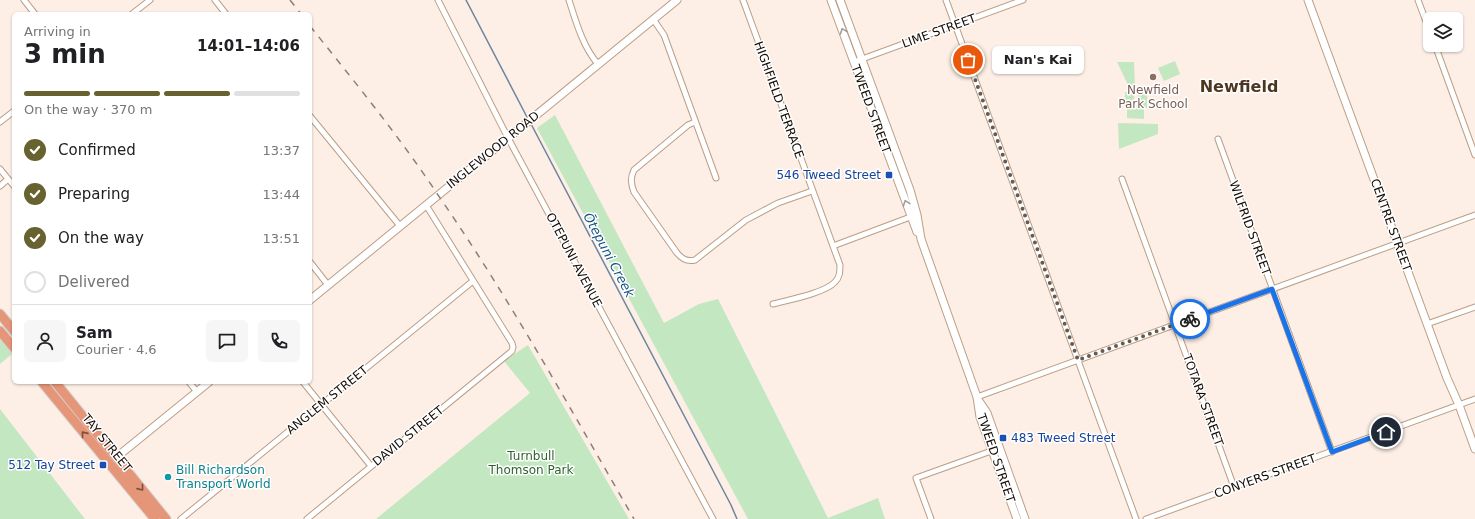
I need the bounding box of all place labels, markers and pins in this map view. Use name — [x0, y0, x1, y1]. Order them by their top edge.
pin — [951, 43, 985, 77]
callout: Nan's Kai — [992, 46, 1084, 74]
marker: Newfield Park School — [1148, 72, 1158, 82]
place label: Newfield Park School — [1118, 83, 1188, 111]
place label: 546 Tweed Street — [776, 168, 881, 182]
marker: 546 Tweed Street — [884, 170, 894, 180]
pin — [1369, 415, 1403, 449]
place label: 483 Tweed Street — [1011, 431, 1116, 445]
marker: 483 Tweed Street — [998, 433, 1008, 443]
place label: 512 Tay Street — [8, 458, 95, 472]
marker: 512 Tay Street — [98, 460, 108, 470]
place label: Bill Richardson Transport World — [175, 463, 271, 491]
marker: Bill Richardson Transport World — [163, 472, 173, 482]

